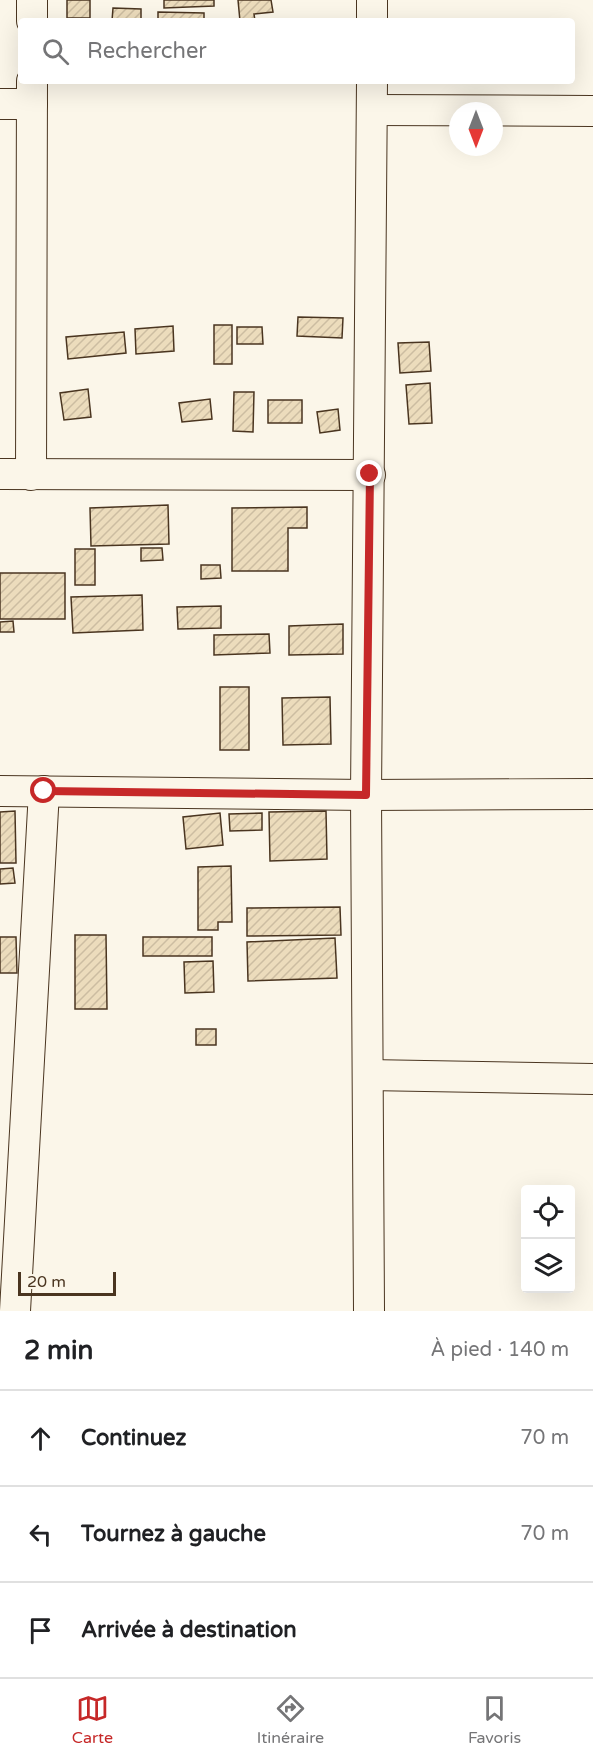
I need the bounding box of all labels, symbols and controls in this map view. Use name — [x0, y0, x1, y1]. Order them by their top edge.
search box — [18, 18, 575, 84]
icon: search — [39, 35, 72, 68]
text: Rechercher — [87, 38, 207, 64]
north arrow — [449, 102, 503, 156]
route end — [356, 460, 382, 486]
route start — [30, 777, 56, 803]
map controls — [521, 1185, 575, 1293]
button: locate — [521, 1185, 575, 1239]
button: layers — [521, 1239, 575, 1293]
scale bar — [18, 1269, 116, 1296]
text: 20 m — [27, 1272, 66, 1292]
text: 2 min — [24, 1335, 93, 1366]
text: À pied · 140 m — [431, 1338, 569, 1362]
icon: ahead — [24, 1422, 57, 1455]
text: Continuez — [81, 1425, 186, 1451]
text: 70 m — [520, 1426, 569, 1450]
icon: left — [24, 1518, 57, 1551]
text: Tournez à gauche — [81, 1521, 266, 1547]
text: 70 m — [520, 1522, 569, 1546]
icon: arrive — [24, 1614, 57, 1647]
text: Arrivée à destination — [81, 1617, 297, 1643]
tab: Carte — [72, 1692, 113, 1748]
tab: Itinéraire — [257, 1692, 324, 1748]
tab: Favoris — [468, 1692, 521, 1748]

